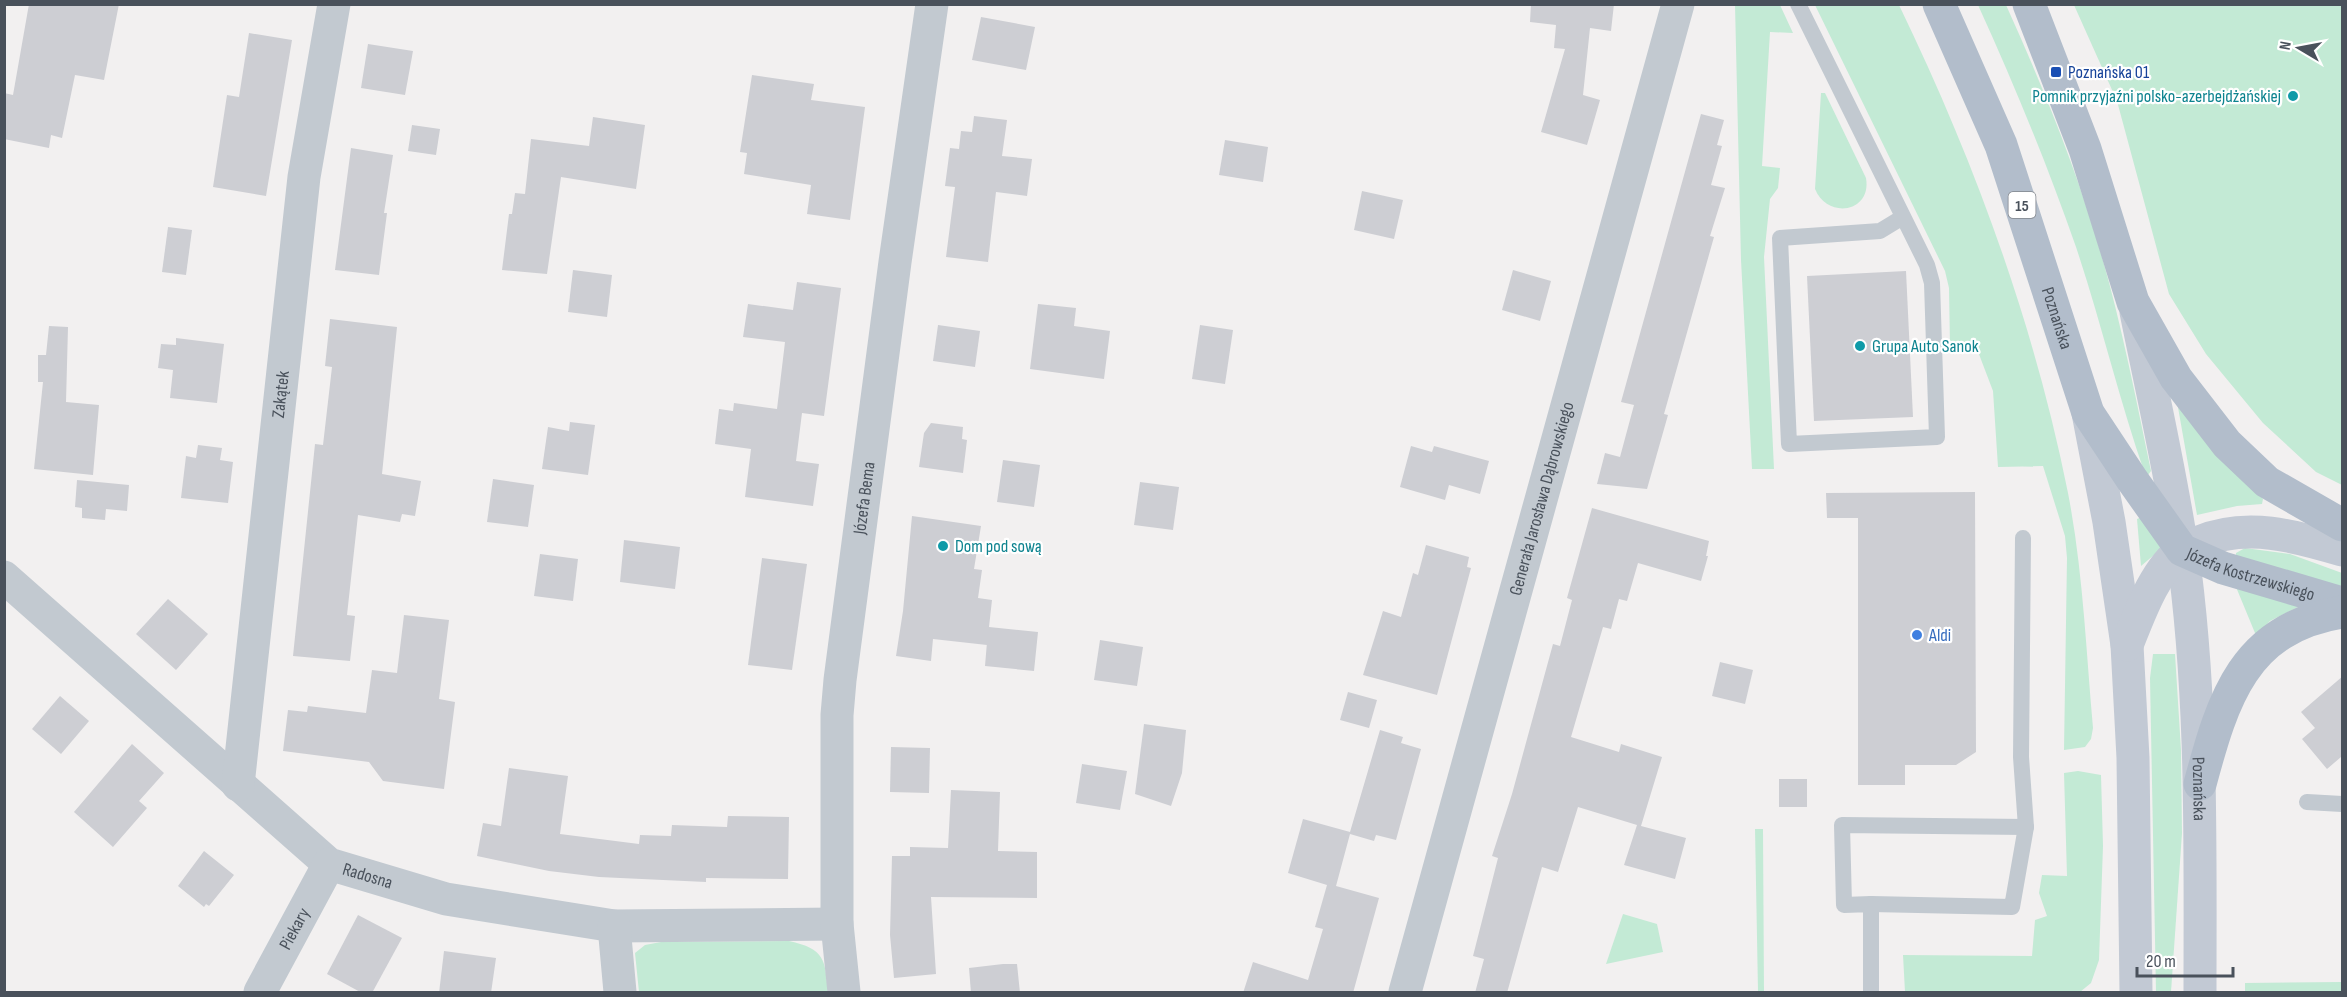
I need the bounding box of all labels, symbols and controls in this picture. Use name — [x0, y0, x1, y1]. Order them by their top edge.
north arrow — [2269, 18, 2329, 78]
text: N — [2276, 40, 2296, 52]
place label: Poznańska 01 — [2068, 62, 2150, 83]
marker: Poznańska 01 — [2049, 65, 2063, 79]
place label: Pomnik przyjaźni polsko-azerbejdżańskiej — [2032, 86, 2281, 107]
marker: Pomnik przyjaźni polsko-azerbejdżańskiej — [2286, 89, 2300, 103]
road number: 15 — [2008, 192, 2036, 218]
street label: Poznańska — [2037, 285, 2077, 352]
place label: Grupa Auto Sanok — [1872, 336, 1979, 357]
marker: Grupa Auto Sanok — [1853, 339, 1867, 353]
street label: Zakątek — [268, 369, 294, 419]
street label: Generała Jarosława Dąbrowskiego — [1505, 400, 1579, 598]
street label: Józefa Bema — [849, 460, 880, 537]
place label: Dom pod sową — [955, 536, 1042, 557]
marker: Dom pod sową — [936, 539, 950, 553]
street label: Józefa Kostrzewskiego — [2182, 543, 2317, 605]
place label: Aldi — [1928, 625, 1951, 646]
marker: Aldi — [1910, 628, 1924, 642]
street label: Poznańska — [2188, 756, 2210, 821]
street label: Radosna — [340, 859, 395, 893]
street label: Piekary — [275, 904, 314, 953]
scale bar — [2137, 940, 2233, 978]
text: 20 m — [2146, 951, 2176, 972]

